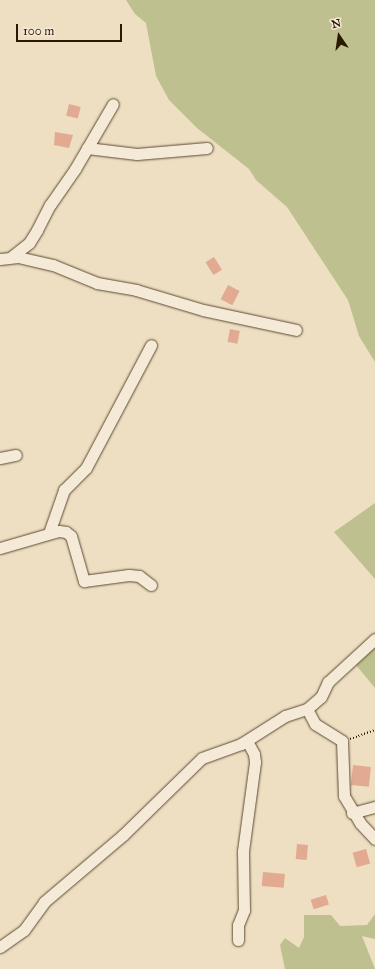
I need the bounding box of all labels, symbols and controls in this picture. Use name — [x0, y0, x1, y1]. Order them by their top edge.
scale bar — [18, 16, 124, 42]
north arrow — [319, 16, 359, 56]
text: N — [330, 16, 342, 31]
text: 100 m — [23, 24, 54, 38]

